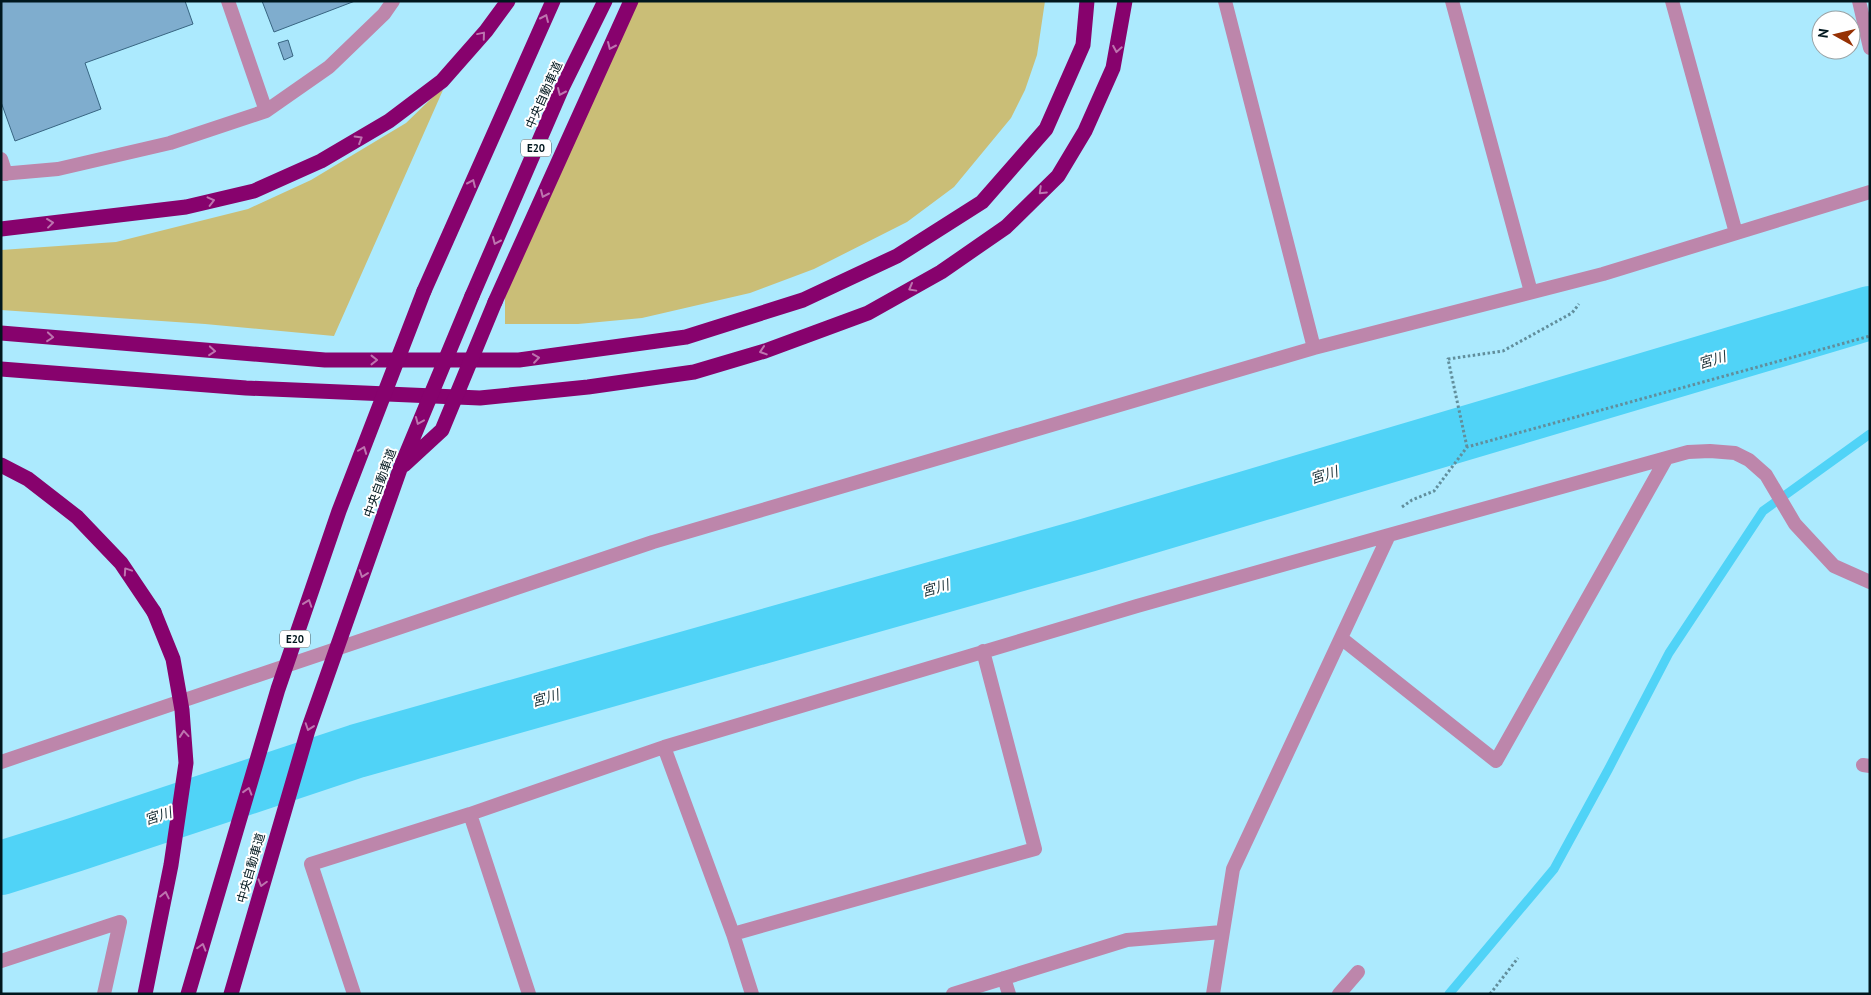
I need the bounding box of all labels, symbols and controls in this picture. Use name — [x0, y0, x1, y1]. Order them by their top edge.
north arrow — [1811, 10, 1861, 60]
one-way arrow — [539, 14, 550, 23]
text: N — [1814, 27, 1833, 39]
one-way arrow — [477, 31, 486, 40]
one-way arrow — [606, 41, 617, 50]
one-way arrow — [1112, 45, 1122, 54]
street label: 中央自動車道 — [522, 59, 565, 131]
one-way arrow — [556, 87, 567, 96]
one-way arrow — [354, 135, 363, 145]
road number: E20 — [521, 140, 551, 156]
one-way arrow — [466, 179, 477, 188]
one-way arrow — [1039, 185, 1048, 194]
one-way arrow — [540, 189, 550, 198]
one-way arrow — [206, 196, 215, 207]
one-way arrow — [46, 218, 54, 229]
one-way arrow — [491, 236, 502, 245]
one-way arrow — [909, 282, 918, 292]
one-way arrow — [46, 332, 54, 343]
one-way arrow — [208, 345, 216, 356]
one-way arrow — [760, 345, 768, 355]
water label: 宮川 — [1696, 347, 1730, 373]
one-way arrow — [532, 353, 541, 363]
one-way arrow — [370, 355, 378, 365]
one-way arrow — [415, 417, 425, 425]
one-way arrow — [357, 446, 367, 455]
street label: 中央自動車道 — [360, 446, 399, 519]
water label: 宮川 — [1308, 462, 1342, 488]
one-way arrow — [124, 568, 133, 577]
one-way arrow — [359, 569, 369, 578]
water label: 宮川 — [919, 575, 953, 601]
one-way arrow — [302, 599, 312, 608]
road number: E20 — [280, 630, 310, 648]
water label: 宮川 — [529, 685, 563, 711]
one-way arrow — [305, 722, 315, 731]
one-way arrow — [178, 730, 189, 738]
one-way arrow — [242, 788, 252, 796]
water label: 宮川 — [142, 802, 176, 829]
street label: 中央自動車道 — [233, 831, 268, 905]
one-way arrow — [258, 878, 268, 886]
one-way arrow — [159, 890, 170, 899]
one-way arrow — [196, 943, 206, 952]

